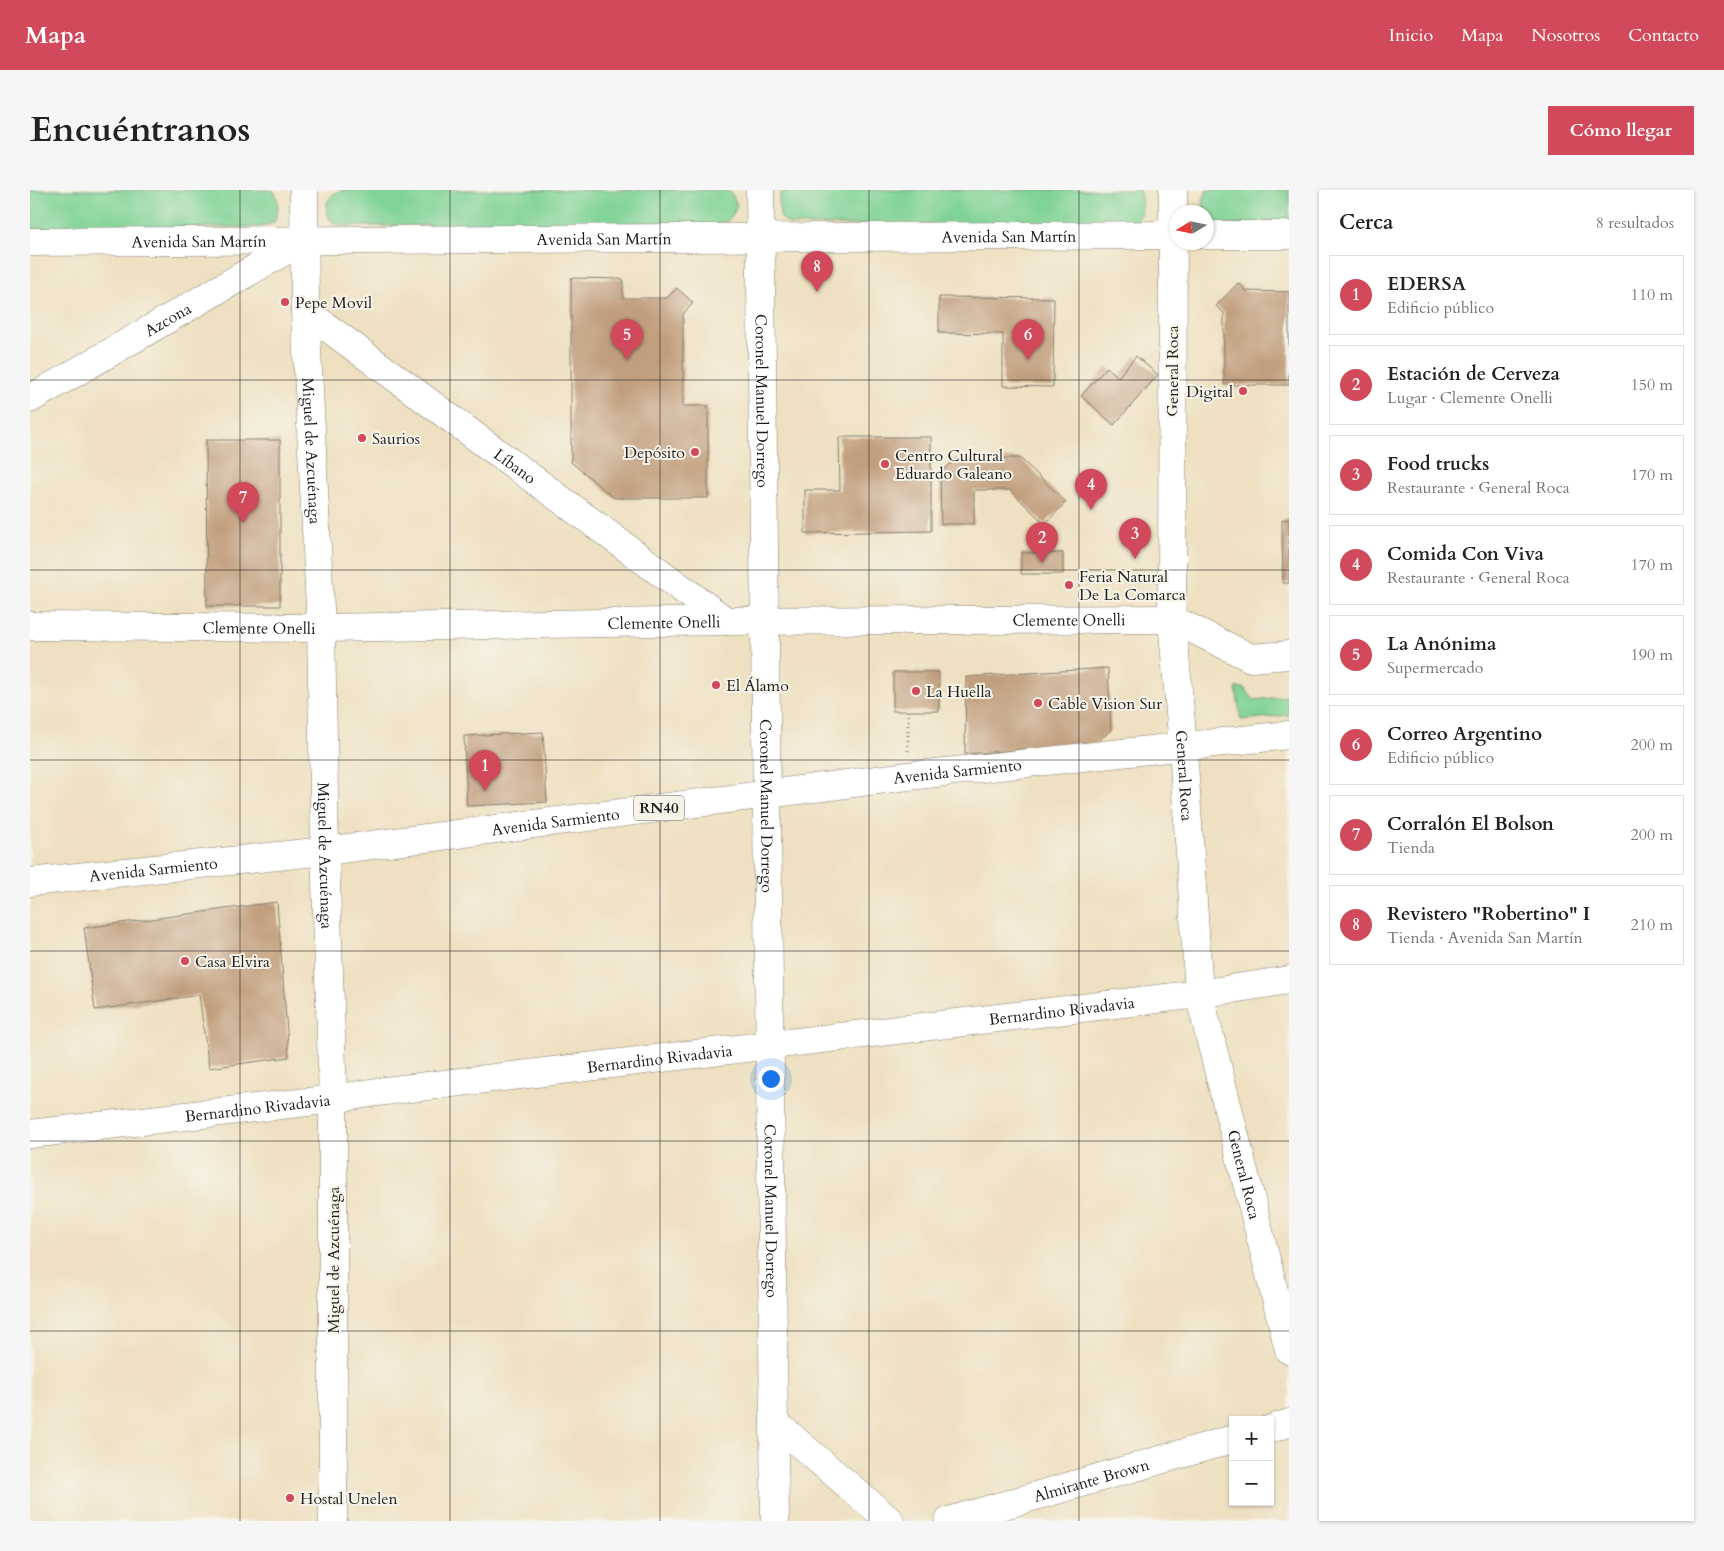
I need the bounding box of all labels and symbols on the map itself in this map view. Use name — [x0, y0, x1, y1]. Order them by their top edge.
north arrow — [1169, 205, 1214, 250]
street label: Avenida San Martín — [941, 226, 1077, 248]
street label: Avenida San Martín — [536, 228, 672, 251]
street label: Avenida San Martín — [131, 231, 267, 253]
pin: 8 — [801, 251, 833, 292]
place label: Pepe Movil — [295, 292, 372, 314]
marker: Pepe Movil — [279, 296, 291, 308]
street label: Azcona — [141, 298, 195, 342]
street label: Coronel Manuel Dorrego — [749, 314, 773, 488]
pin: 5 — [611, 319, 643, 360]
pin: 6 — [1012, 319, 1044, 360]
street label: General Roca — [1162, 325, 1184, 417]
street label: Miguel de Azcuénaga — [296, 377, 326, 525]
place label: Digital — [1186, 381, 1233, 403]
marker: Digital — [1237, 385, 1249, 397]
place label: Saurios — [372, 428, 420, 450]
marker: Saurios — [356, 432, 368, 444]
place label: Depósito — [624, 442, 685, 464]
street label: Líbano — [489, 444, 540, 490]
place label: Centro Cultural Eduardo Galeano — [895, 445, 1012, 485]
marker: Depósito — [689, 446, 701, 458]
marker: Centro Cultural Eduardo Galeano — [879, 458, 891, 470]
pin: 4 — [1075, 469, 1107, 510]
pin: 7 — [227, 482, 259, 523]
pin: 3 — [1119, 518, 1151, 559]
pin: 2 — [1026, 522, 1058, 563]
place label: Feria Natural De La Comarca — [1079, 566, 1186, 606]
marker: Feria Natural De La Comarca — [1063, 579, 1075, 591]
street label: Clemente Onelli — [1012, 609, 1126, 632]
street label: Clemente Onelli — [607, 611, 721, 635]
street label: Clemente Onelli — [202, 617, 316, 640]
place label: El Álamo — [726, 675, 789, 697]
marker: El Álamo — [710, 679, 722, 691]
place label: La Huella — [926, 681, 991, 703]
marker: La Huella — [910, 685, 922, 697]
place label: Cable Vision Sur — [1048, 693, 1162, 715]
marker: Cable Vision Sur — [1032, 697, 1044, 709]
street label: Coronel Manuel Dorrego — [754, 719, 778, 893]
street label: General Roca — [1170, 729, 1198, 822]
pin: 1 — [469, 750, 501, 791]
street label: Avenida Sarmiento — [892, 754, 1023, 790]
street label: Miguel de Azcuénaga — [312, 782, 338, 929]
road number: RN40 — [634, 796, 684, 820]
street label: Avenida Sarmiento — [490, 803, 621, 841]
street label: Avenida Sarmiento — [88, 852, 219, 888]
place label: Casa Elvira — [195, 951, 270, 973]
marker: Casa Elvira — [179, 955, 191, 967]
street label: Bernardino Rivadavia — [988, 992, 1136, 1031]
street label: Bernardino Rivadavia — [586, 1040, 734, 1079]
your location — [758, 1066, 784, 1092]
street label: Bernardino Rivadavia — [184, 1089, 332, 1128]
street label: Coronel Manuel Dorrego — [759, 1124, 782, 1298]
street label: General Roca — [1222, 1128, 1266, 1222]
street label: Miguel de Azcuénaga — [323, 1187, 345, 1333]
street label: Almirante Brown — [1031, 1454, 1152, 1508]
place label: Hostal Unelen — [300, 1488, 398, 1510]
marker: Hostal Unelen — [284, 1492, 296, 1504]

